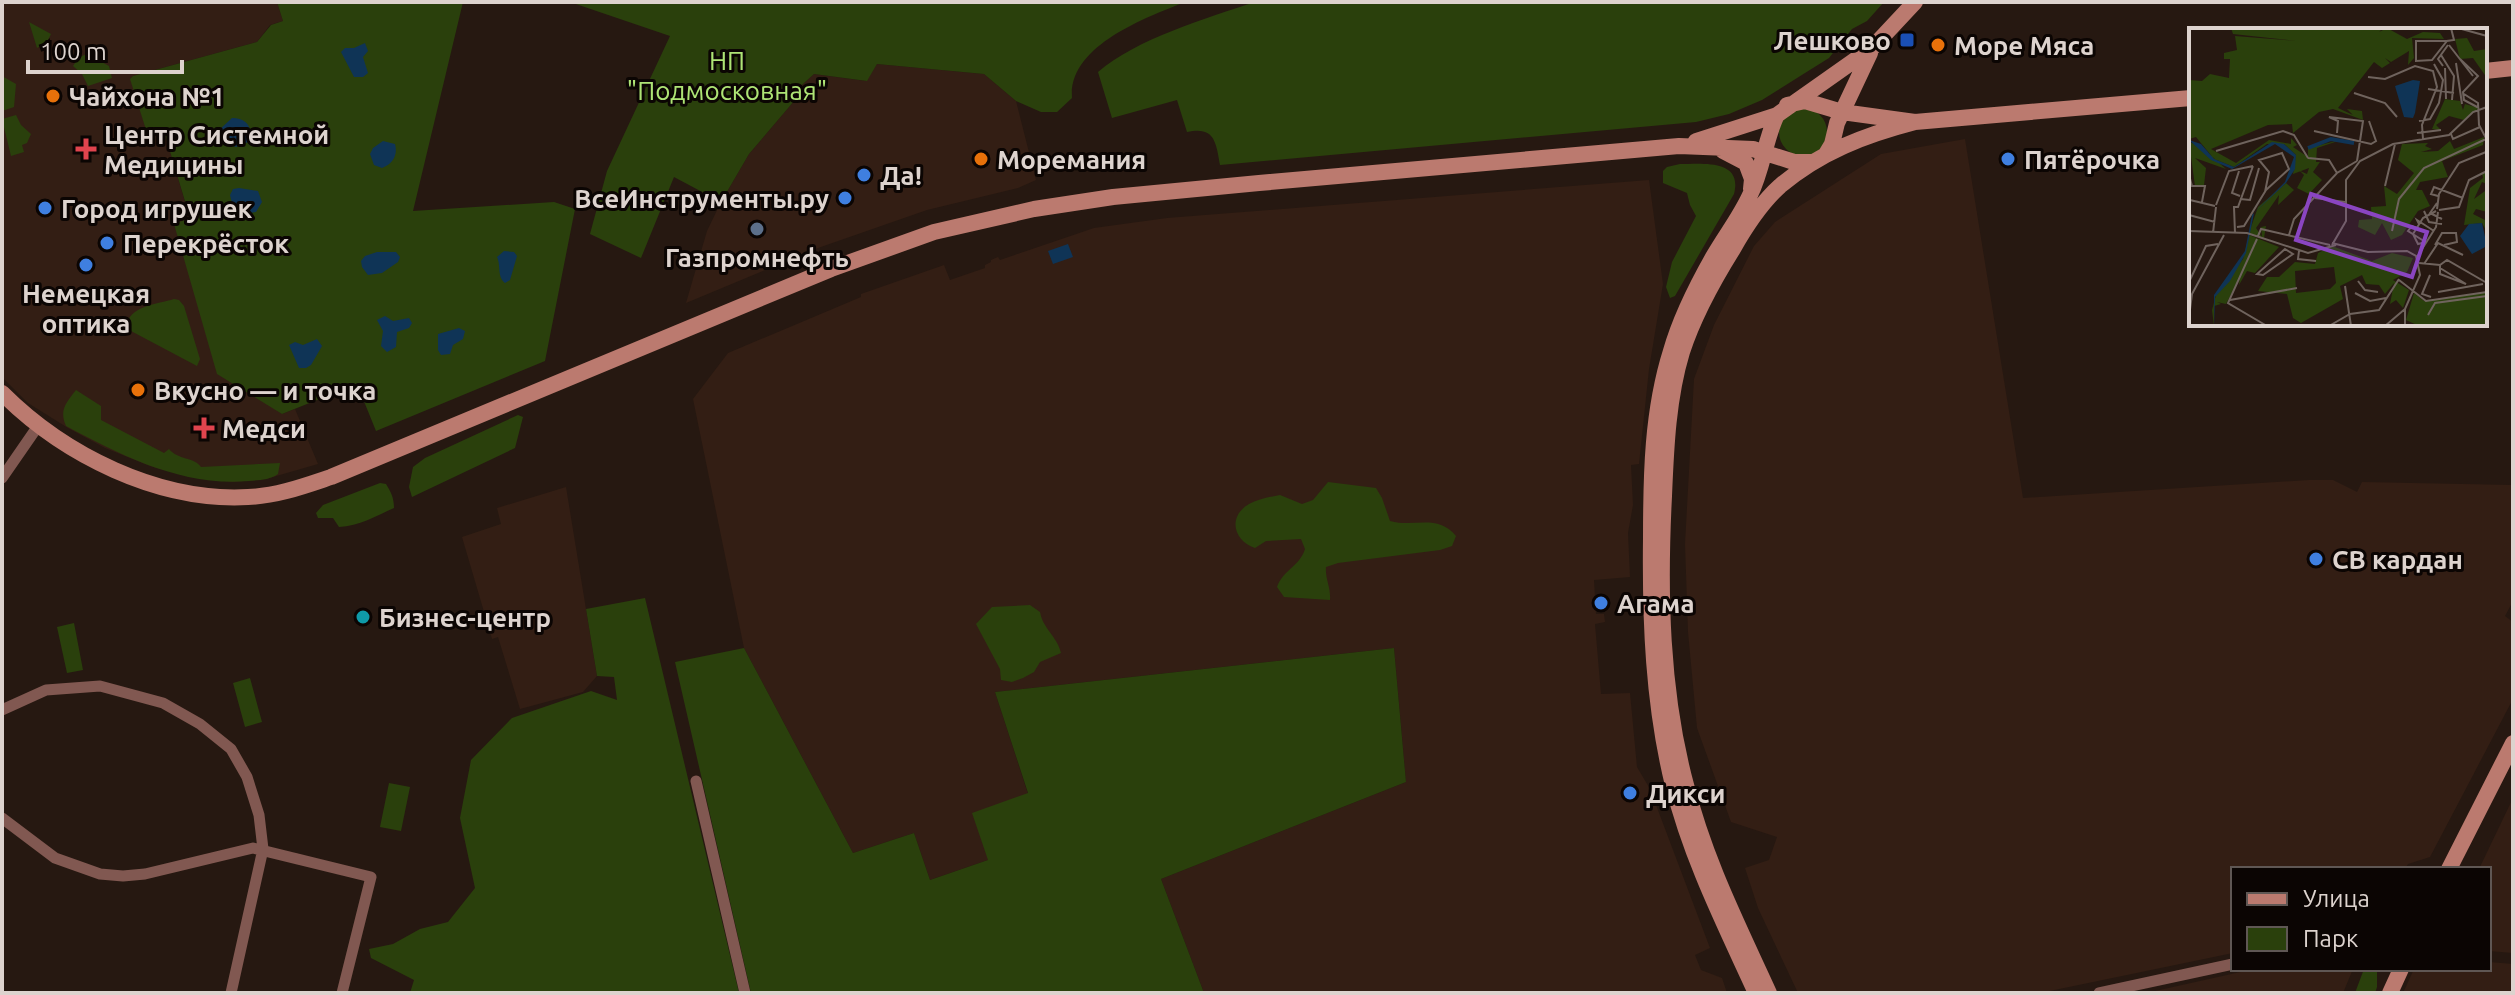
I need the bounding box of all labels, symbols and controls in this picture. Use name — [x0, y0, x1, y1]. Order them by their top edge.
scale bar — [28, 24, 182, 74]
place label: Лешково — [1774, 26, 1891, 55]
inset map — [2189, 28, 2487, 326]
marker: Лешково — [1898, 31, 1916, 49]
place label: Море Мяса — [1954, 31, 2094, 60]
marker: Море Мяса — [1929, 36, 1947, 54]
text: 100 m — [40, 38, 107, 65]
park label: НП "Подмосковная" — [627, 46, 827, 105]
place label: Чайхона №1 — [69, 82, 225, 111]
marker: Чайхона №1 — [44, 87, 62, 105]
place label: Центр Системной Медицины — [104, 120, 329, 179]
marker: Центр Системной Медицины — [75, 138, 97, 160]
place label: Моремания — [997, 145, 1146, 174]
place label: Пятёрочка — [2024, 145, 2160, 174]
marker: Моремания — [972, 150, 990, 168]
marker: Пятёрочка — [1999, 150, 2017, 168]
place label: Да! — [880, 161, 922, 190]
marker: Да! — [855, 166, 873, 184]
place label: ВсеИнструменты.ру — [574, 184, 829, 213]
marker: ВсеИнструменты.ру — [836, 189, 854, 207]
place label: Город игрушек — [61, 194, 253, 223]
marker: Город игрушек — [36, 199, 54, 217]
marker: Газпромнефть — [748, 220, 766, 238]
place label: Перекрёсток — [123, 229, 289, 258]
marker: Перекрёсток — [98, 234, 116, 252]
place label: Газпромнефть — [665, 243, 849, 272]
marker: Немецкая оптика — [77, 256, 95, 274]
place label: Немецкая оптика — [22, 279, 150, 338]
place label: Вкусно — и точка — [154, 376, 376, 405]
marker: Вкусно — и точка — [129, 381, 147, 399]
place label: Медси — [222, 414, 306, 443]
marker: Медси — [193, 417, 215, 439]
place label: СВ кардан — [2332, 545, 2463, 574]
marker: СВ кардан — [2307, 550, 2325, 568]
place label: Агама — [1617, 589, 1695, 618]
marker: Агама — [1592, 594, 1610, 612]
place label: Бизнес-центр — [379, 603, 551, 632]
marker: Бизнес-центр — [354, 608, 372, 626]
place label: Дикси — [1646, 779, 1725, 808]
marker: Дикси — [1621, 784, 1639, 802]
legend — [2231, 867, 2491, 971]
text: Улица — [2303, 885, 2370, 912]
text: Парк — [2303, 925, 2358, 952]

